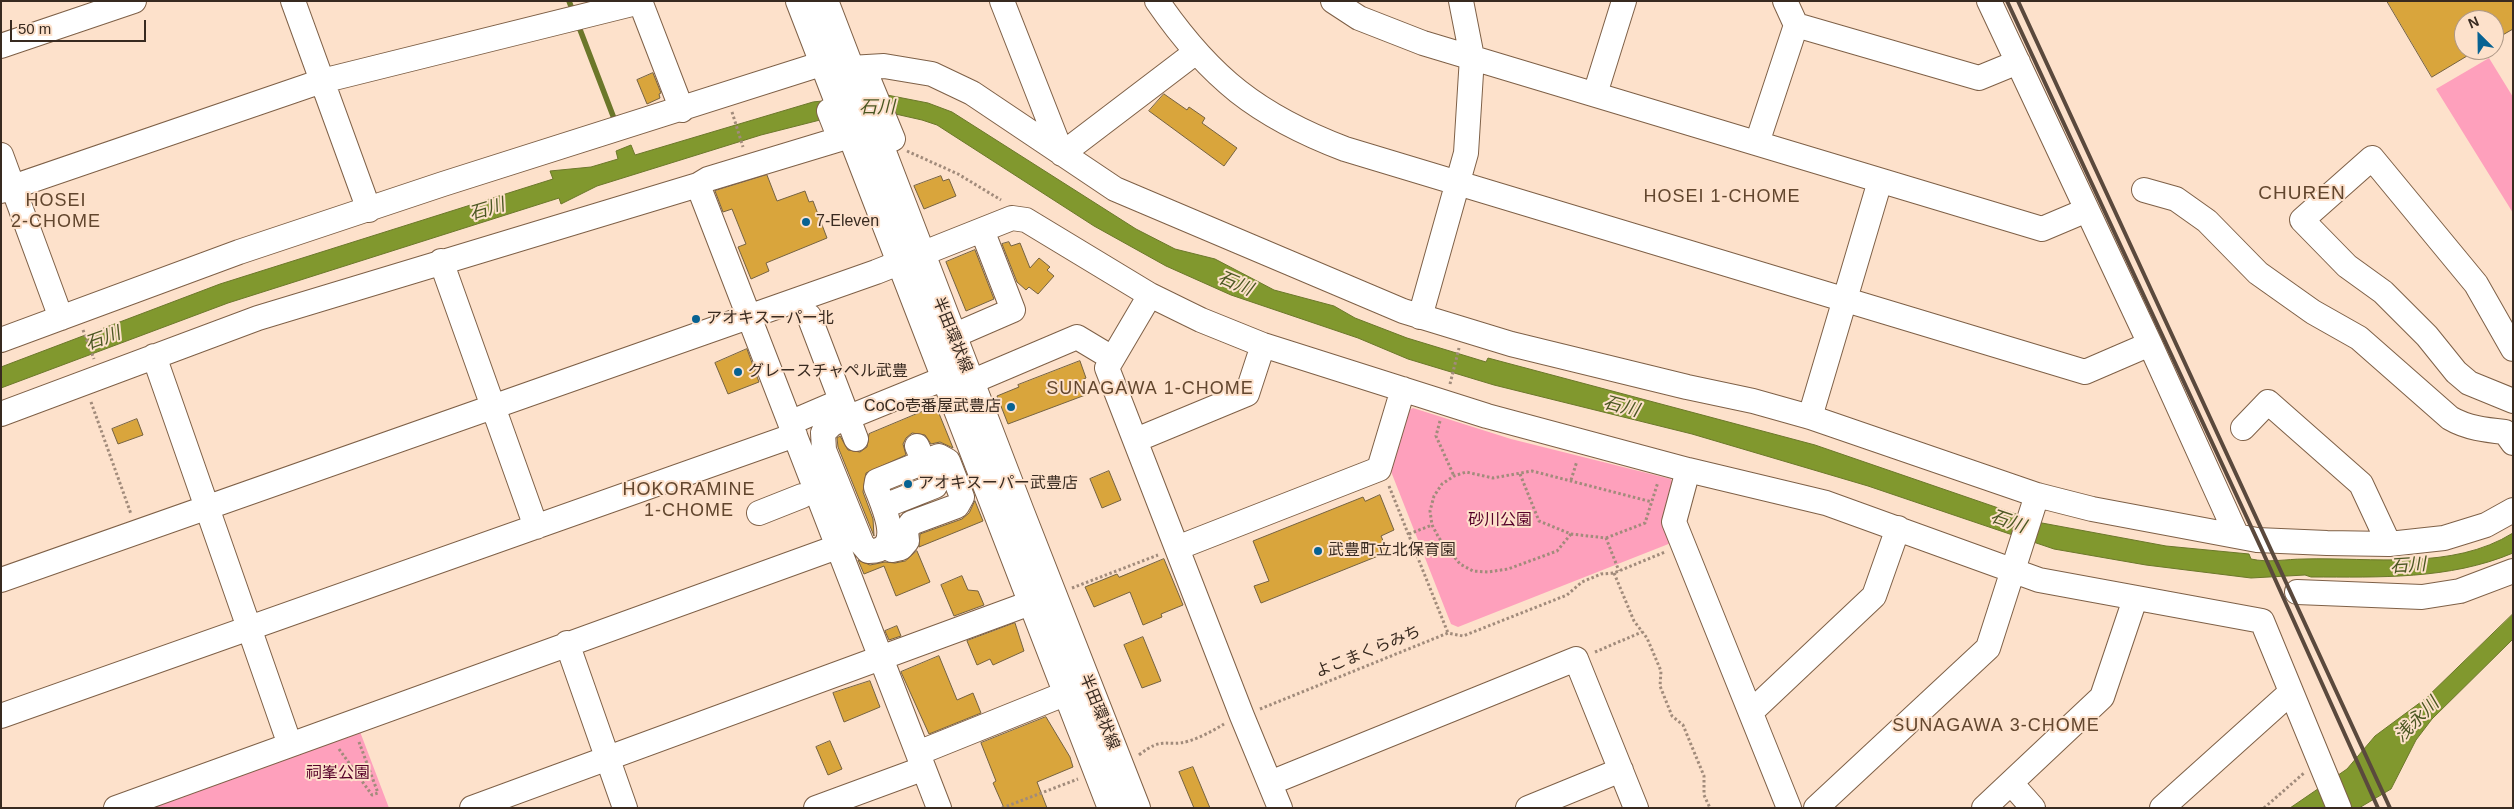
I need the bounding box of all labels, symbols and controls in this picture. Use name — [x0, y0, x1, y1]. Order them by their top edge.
scale bar — [12, 10, 149, 42]
north arrow — [2454, 10, 2504, 60]
text: N — [2466, 13, 2481, 31]
text: 50 m — [18, 20, 51, 37]
water label: 石川 — [859, 97, 895, 119]
district label: CHUREN — [2258, 183, 2346, 205]
district label: HOSEI 1-CHOME — [1642, 186, 1802, 208]
district label: HOSEI 2-CHOME — [10, 190, 102, 232]
water label: 石川 — [467, 194, 507, 226]
place label: 7-Eleven — [816, 212, 879, 232]
marker: 7-Eleven — [800, 216, 812, 228]
water label: 石川 — [1214, 267, 1256, 301]
street label: 半田環状線 — [928, 294, 976, 376]
place label: アオキスーパー北 — [706, 309, 834, 329]
marker: アオキスーパー北 — [690, 313, 702, 325]
water label: 石川 — [82, 323, 124, 355]
place label: グレースチャペル武豊 — [748, 362, 908, 382]
marker: グレースチャペル武豊 — [732, 366, 744, 378]
district label: SUNAGAWA 1-CHOME — [1044, 378, 1256, 400]
water label: 石川 — [1601, 392, 1641, 422]
place label: CoCo壱番屋武豊店 — [864, 397, 1001, 417]
marker: CoCo壱番屋武豊店 — [1005, 401, 1017, 413]
place label: アオキスーパー武豊店 — [918, 474, 1078, 494]
marker: アオキスーパー武豊店 — [902, 478, 914, 490]
district label: HOKORAMINE 1-CHOME — [621, 479, 757, 522]
water label: 石川 — [1987, 506, 2029, 538]
park label: 砂川公園 — [1468, 511, 1532, 531]
place label: 武豊町立北保育園 — [1328, 541, 1456, 561]
marker: 武豊町立北保育園 — [1312, 545, 1324, 557]
water label: 石川 — [2389, 554, 2427, 578]
street label: よこまくらみち — [1312, 622, 1424, 682]
street label: 半田環状線 — [1075, 671, 1123, 753]
water label: 浅永川 — [2390, 693, 2444, 747]
district label: SUNAGAWA 3-CHOME — [1890, 715, 2102, 737]
park label: 祠峯公園 — [306, 764, 370, 784]

